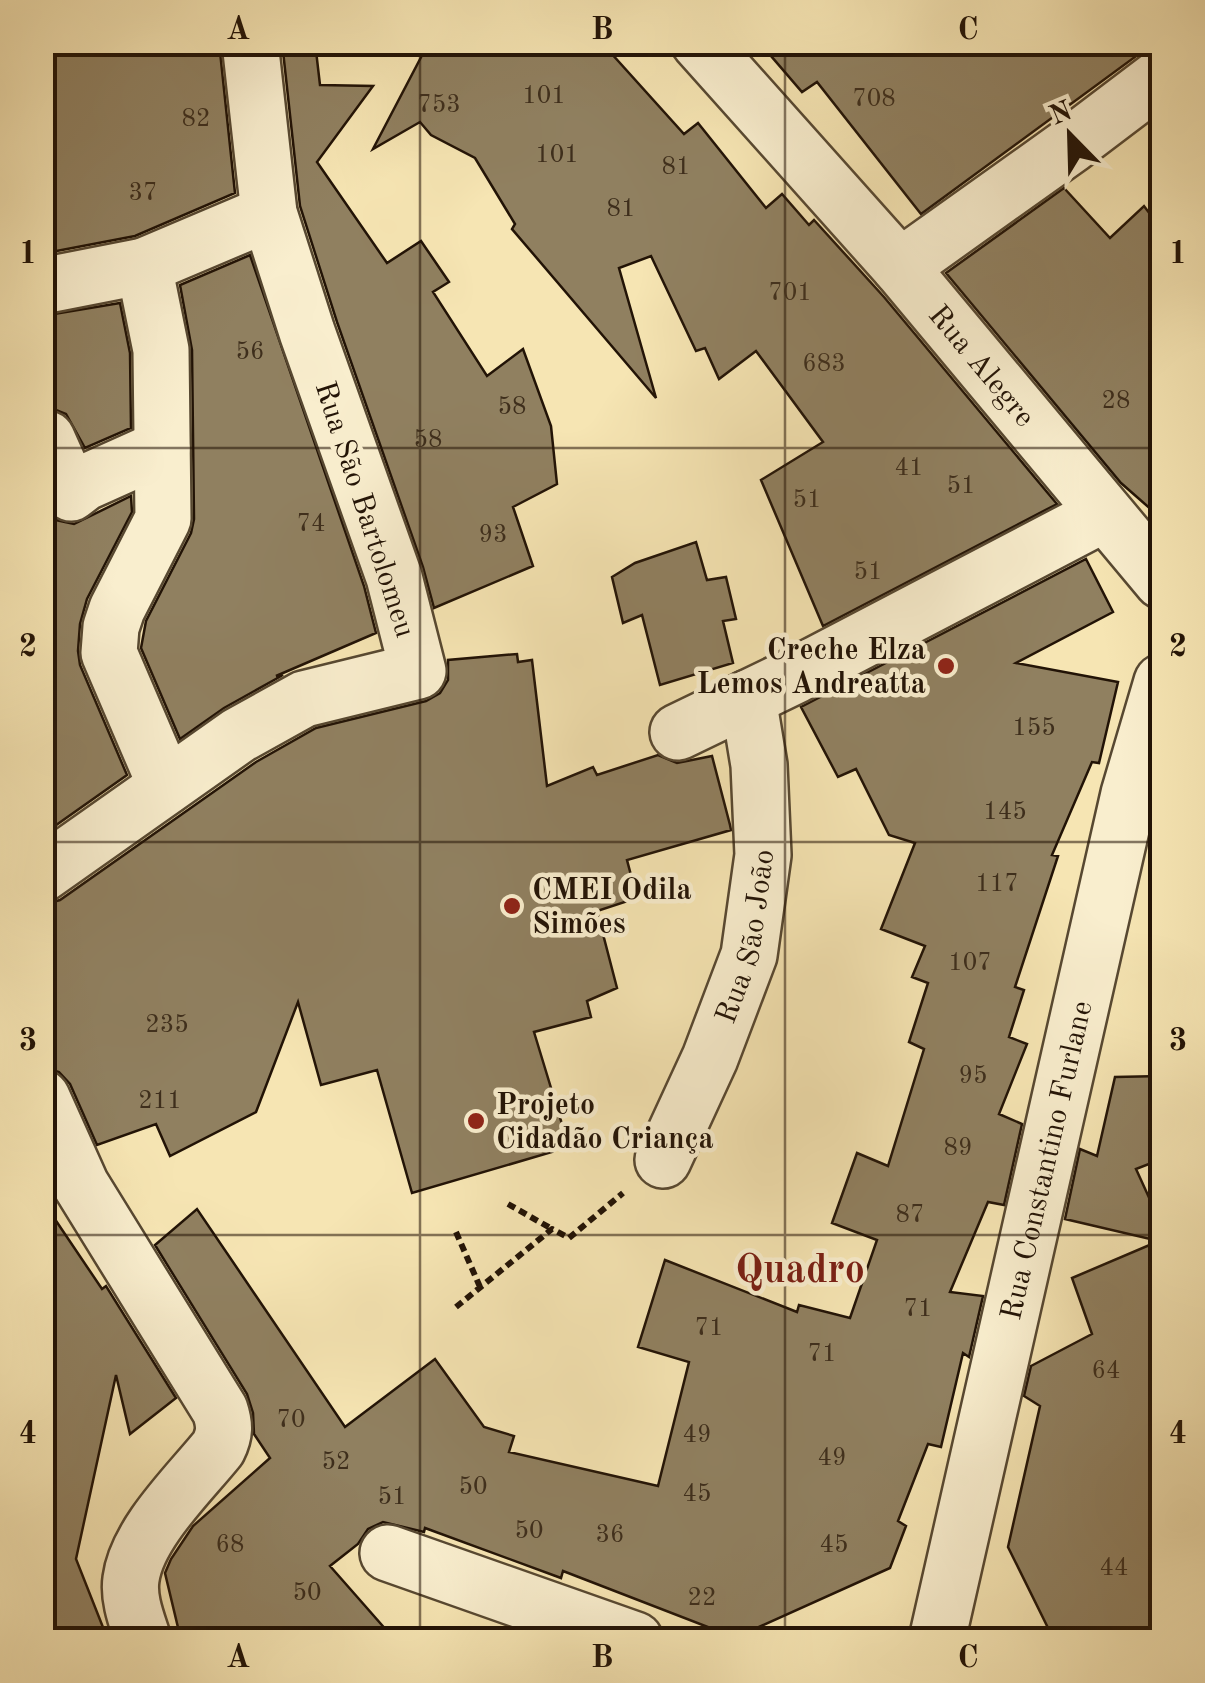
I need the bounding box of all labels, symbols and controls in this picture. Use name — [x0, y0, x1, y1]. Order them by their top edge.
text: A — [226, 15, 250, 47]
text: B — [591, 15, 613, 47]
text: C — [957, 15, 979, 47]
house number: 101 — [522, 84, 566, 109]
north arrow — [1020, 85, 1120, 185]
house number: 708 — [852, 87, 896, 112]
house number: 753 — [417, 93, 461, 118]
text: N — [1046, 97, 1077, 132]
house number: 82 — [181, 107, 211, 132]
house number: 101 — [535, 143, 579, 168]
house number: 81 — [661, 155, 691, 180]
house number: 37 — [128, 181, 158, 206]
house number: 81 — [606, 197, 636, 222]
text: 1 — [19, 239, 37, 271]
text: 1 — [1169, 239, 1187, 271]
house number: 701 — [768, 281, 812, 306]
street label: Rua Alegre — [922, 300, 1040, 433]
house number: 56 — [235, 340, 265, 365]
house number: 683 — [802, 352, 846, 377]
street label: Rua São Bartolomeu — [309, 378, 420, 641]
house number: 28 — [1101, 389, 1131, 414]
house number: 58 — [497, 395, 527, 420]
house number: 58 — [413, 428, 443, 453]
house number: 41 — [894, 456, 924, 481]
house number: 51 — [946, 474, 976, 499]
house number: 51 — [792, 488, 822, 513]
house number: 74 — [296, 512, 326, 537]
house number: 93 — [478, 523, 508, 548]
house number: 51 — [853, 560, 883, 585]
text: 2 — [19, 632, 37, 664]
text: 2 — [1169, 632, 1187, 664]
place label: Creche Elza Lemos Andreatta — [696, 636, 926, 700]
marker: Creche Elza Lemos Andreatta — [935, 655, 957, 677]
house number: 155 — [1012, 716, 1056, 741]
house number: 145 — [983, 800, 1027, 825]
street label: Rua São João — [711, 848, 781, 1028]
house number: 117 — [975, 872, 1019, 897]
place label: CMEI Odila Simões — [532, 876, 692, 940]
marker: CMEI Odila Simões — [501, 895, 523, 917]
house number: 107 — [948, 951, 992, 976]
street label: Rua Constantino Furlane — [997, 998, 1099, 1323]
house number: 235 — [145, 1013, 189, 1038]
text: 3 — [19, 1026, 37, 1058]
text: 3 — [1169, 1026, 1187, 1058]
house number: 95 — [958, 1064, 988, 1089]
house number: 211 — [138, 1089, 182, 1114]
place label: Projeto Cidadão Criança — [496, 1091, 714, 1155]
marker: Projeto Cidadão Criança — [465, 1110, 487, 1132]
house number: 89 — [943, 1136, 973, 1161]
house number: 87 — [895, 1203, 925, 1228]
district label: Quadro — [735, 1252, 865, 1292]
house number: 71 — [903, 1297, 933, 1322]
house number: 71 — [694, 1316, 724, 1341]
house number: 71 — [807, 1342, 837, 1367]
house number: 64 — [1091, 1359, 1121, 1384]
house number: 70 — [276, 1408, 306, 1433]
text: 4 — [19, 1419, 37, 1451]
text: 4 — [1169, 1419, 1187, 1451]
house number: 49 — [682, 1423, 712, 1448]
house number: 49 — [817, 1446, 847, 1471]
house number: 52 — [321, 1450, 351, 1475]
house number: 50 — [458, 1475, 488, 1500]
house number: 45 — [682, 1482, 712, 1507]
house number: 51 — [377, 1485, 407, 1510]
house number: 50 — [514, 1519, 544, 1544]
house number: 36 — [595, 1523, 625, 1548]
house number: 68 — [215, 1533, 245, 1558]
house number: 45 — [819, 1533, 849, 1558]
house number: 44 — [1099, 1556, 1129, 1581]
house number: 50 — [292, 1581, 322, 1606]
house number: 22 — [687, 1586, 717, 1611]
text: A — [226, 1643, 250, 1675]
text: B — [591, 1643, 613, 1675]
text: C — [957, 1643, 979, 1675]

